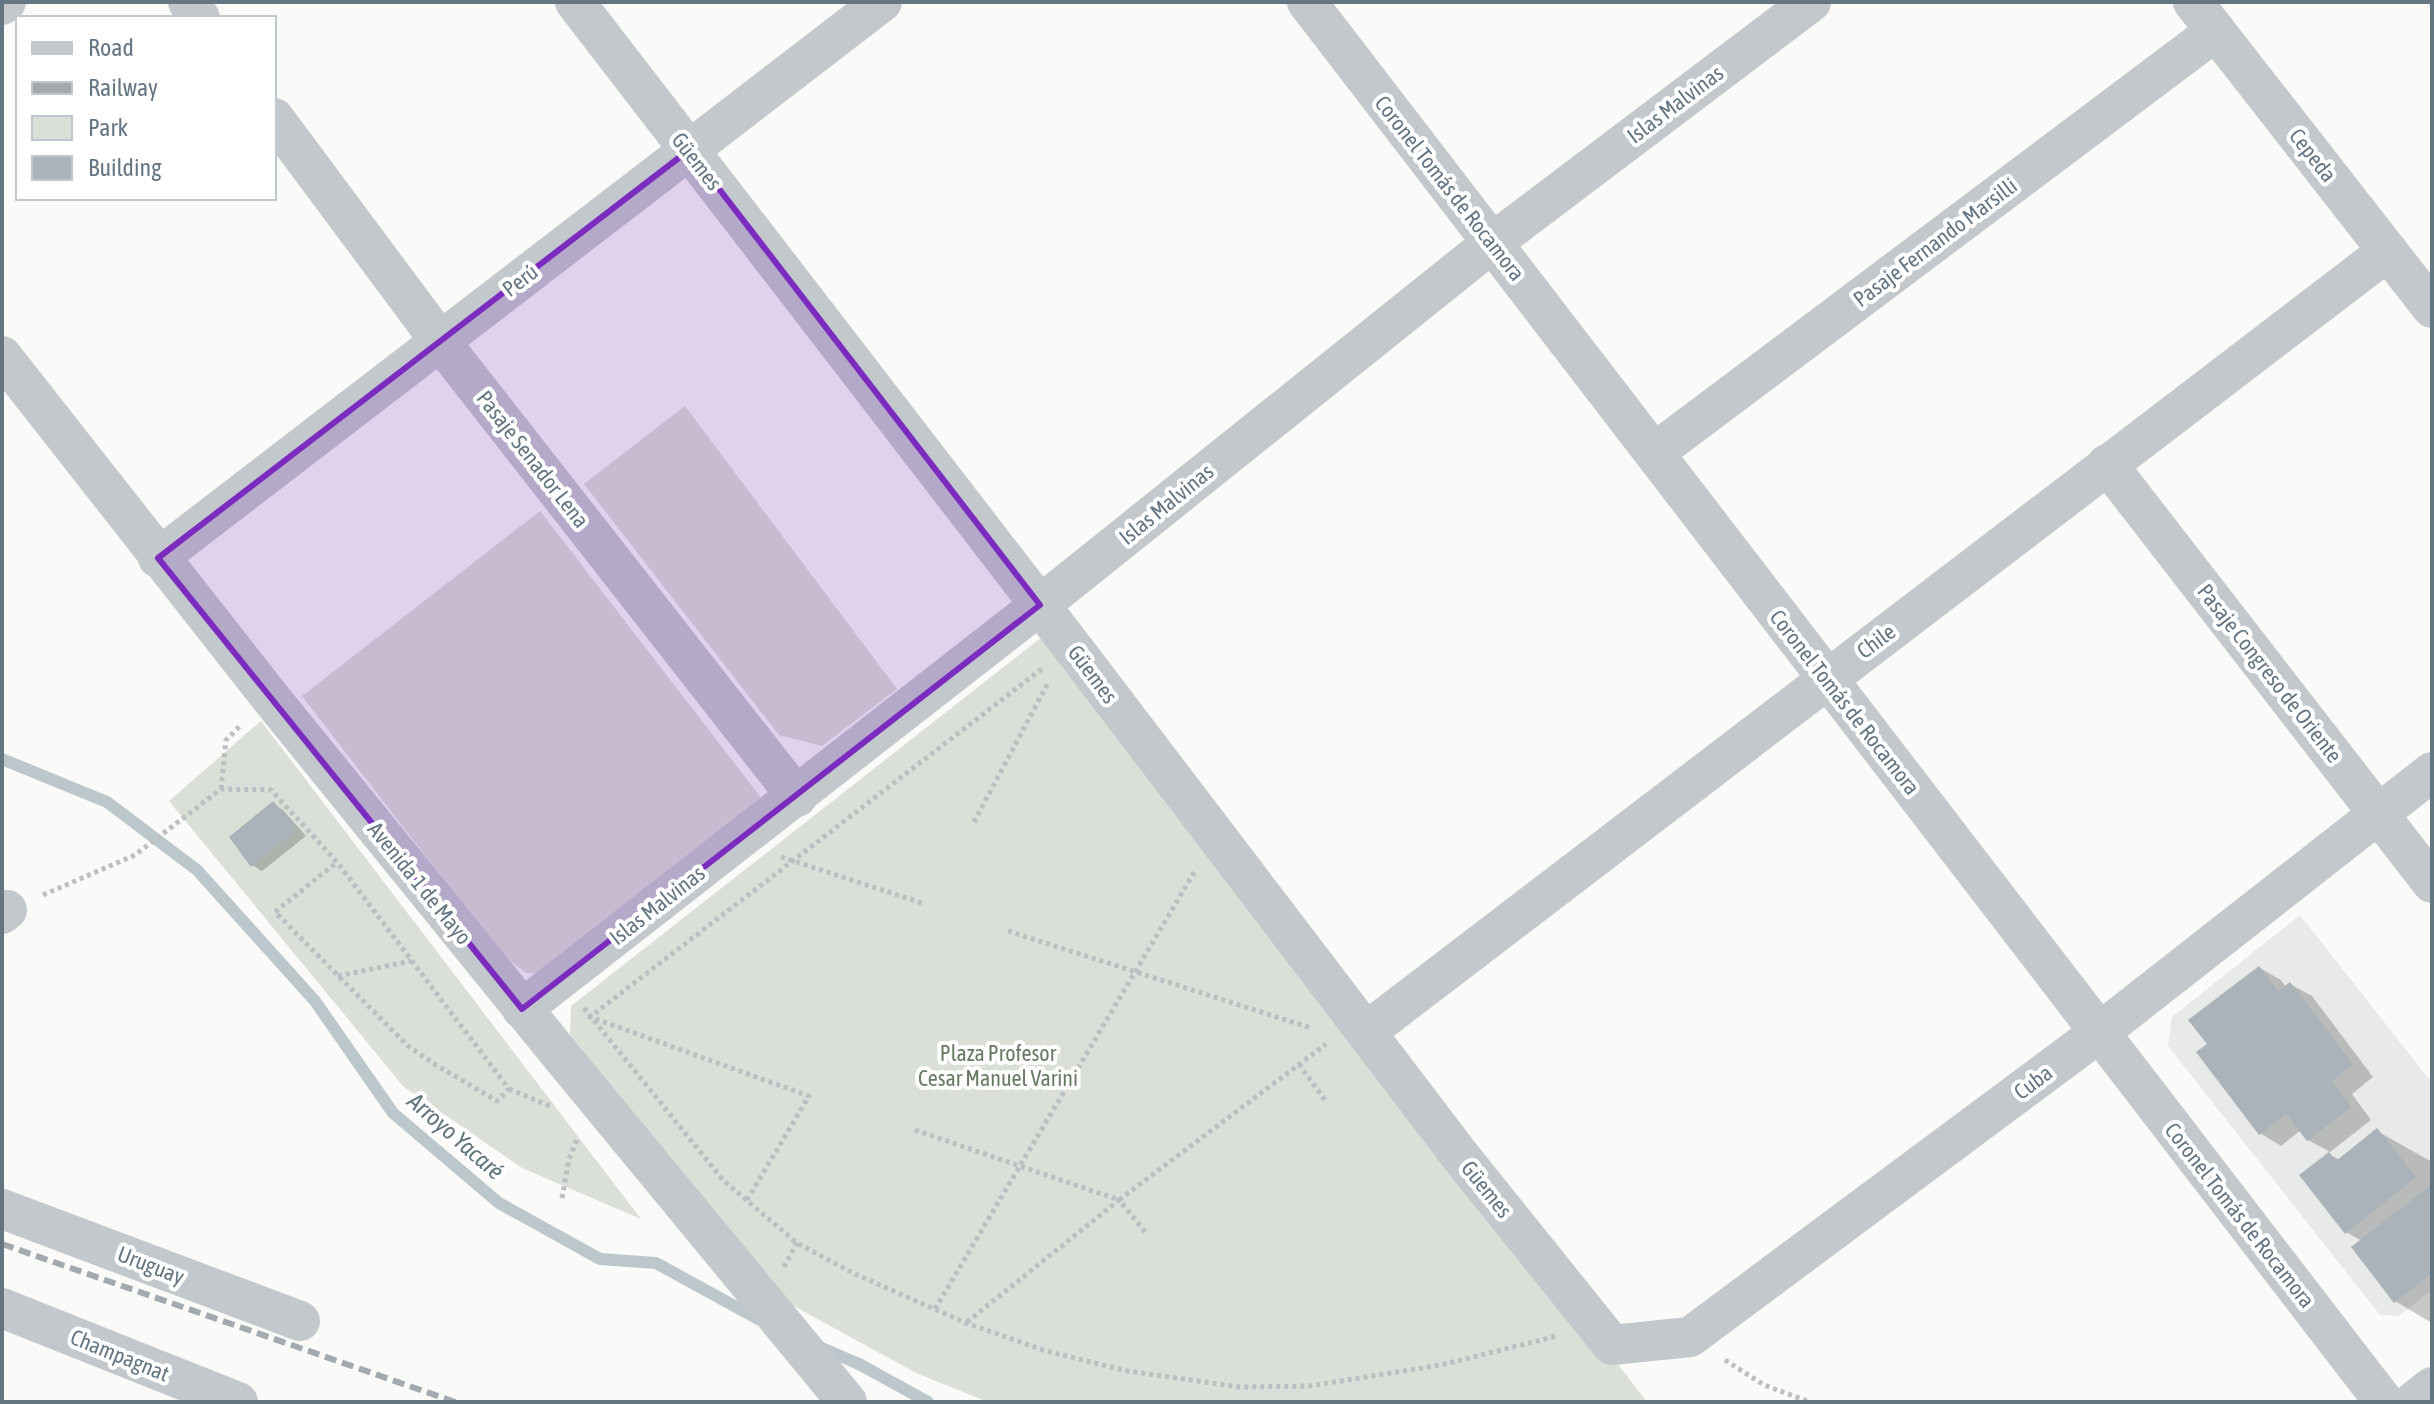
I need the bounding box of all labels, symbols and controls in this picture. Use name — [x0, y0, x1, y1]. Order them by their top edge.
legend — [16, 16, 276, 200]
text: Road — [88, 34, 134, 61]
street label: Islas Malvinas — [1622, 59, 1728, 149]
text: Railway — [88, 74, 158, 101]
street label: Coronel Tomás de Rocamora — [1370, 90, 1530, 286]
text: Park — [88, 114, 129, 141]
street label: Cepeda — [2284, 123, 2342, 187]
street label: Güemes — [666, 127, 728, 195]
text: Building — [88, 154, 162, 181]
street label: Pasaje Fernando Marsilli — [1848, 172, 2022, 312]
street label: Perú — [497, 258, 543, 302]
street label: Pasaje Senador Lena — [472, 385, 594, 533]
street label: Islas Malvinas — [1114, 458, 1218, 550]
street label: Pasaje Congreso de Oriente — [2192, 579, 2348, 767]
street label: Coronel Tomás de Rocamora — [1765, 604, 1925, 800]
street label: Chile — [1852, 618, 1900, 664]
street label: Güemes — [1063, 640, 1123, 708]
street label: Avenida 1 de Mayo — [363, 817, 477, 949]
street label: Islas Malvinas — [604, 860, 710, 950]
park label: Plaza Profesor Cesar Manuel Varini — [918, 1040, 1078, 1091]
street label: Cuba — [2009, 1059, 2057, 1105]
water label: Arroyo Yacaré — [402, 1086, 510, 1185]
street label: Coronel Tomás de Rocamora — [2160, 1117, 2320, 1313]
street label: Güemes — [1456, 1155, 1518, 1223]
street label: Uruguay — [114, 1240, 188, 1290]
street label: Champagnat — [67, 1323, 173, 1387]

